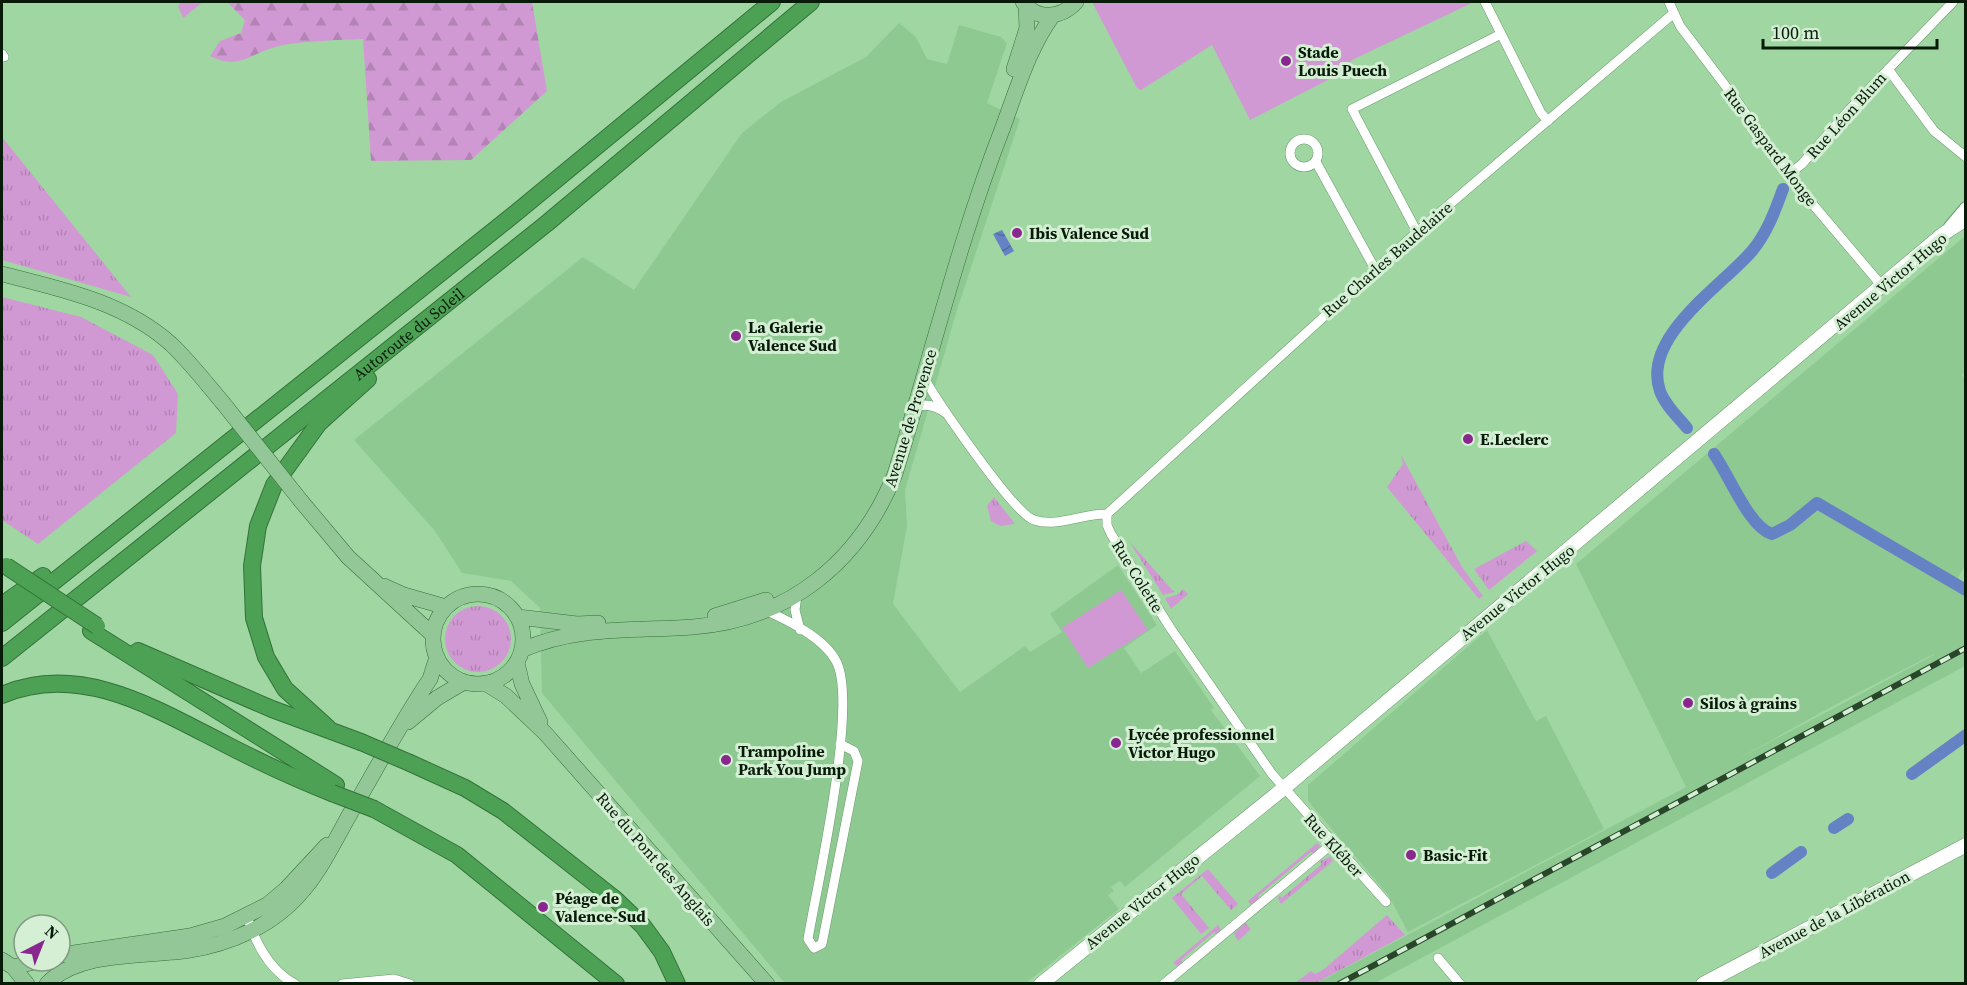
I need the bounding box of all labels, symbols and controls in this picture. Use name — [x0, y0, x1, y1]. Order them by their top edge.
scale bar — [1763, 12, 1937, 50]
text: 100 m — [1772, 20, 1819, 45]
place label: Stade Louis Puech — [1298, 41, 1387, 81]
marker: Stade Louis Puech — [1279, 54, 1293, 68]
street label: Rue Léon Blum — [1801, 67, 1891, 163]
street label: Rue Gaspard Monge — [1719, 83, 1823, 211]
street label: Rue Charles Baudelaire — [1317, 196, 1457, 322]
place label: Ibis Valence Sud — [1029, 222, 1150, 244]
marker: Ibis Valence Sud — [1010, 226, 1024, 240]
street label: Avenue Victor Hugo — [1829, 227, 1951, 335]
street label: Autoroute du Soleil — [348, 282, 469, 385]
place label: La Galerie Valence Sud — [748, 316, 837, 356]
marker: La Galerie Valence Sud — [729, 329, 743, 343]
street label: Avenue de Provence — [879, 346, 941, 490]
place label: E.Leclerc — [1480, 428, 1549, 450]
marker: E.Leclerc — [1461, 432, 1475, 446]
street label: Rue Colette — [1107, 536, 1169, 616]
street label: Avenue Victor Hugo — [1455, 539, 1579, 645]
place label: Silos à grains — [1700, 692, 1797, 714]
marker: Silos à grains — [1681, 696, 1695, 710]
place label: Lycée professionnel Victor Hugo — [1128, 723, 1274, 763]
marker: Lycée professionnel Victor Hugo — [1109, 736, 1123, 750]
place label: Trampoline Park You Jump — [738, 740, 846, 780]
marker: Trampoline Park You Jump — [719, 753, 733, 767]
street label: Rue du Pont des Anglais — [592, 787, 720, 931]
street label: Rue Kléber — [1299, 808, 1369, 882]
place label: Basic-Fit — [1423, 844, 1488, 866]
street label: Avenue Victor Hugo — [1080, 848, 1204, 954]
marker: Basic-Fit — [1404, 848, 1418, 862]
street label: Avenue de la Libération — [1754, 865, 1914, 963]
place label: Péage de Valence-Sud — [555, 887, 646, 927]
marker: Péage de Valence-Sud — [536, 900, 550, 914]
north arrow — [12, 913, 72, 973]
text: N — [40, 920, 64, 944]

